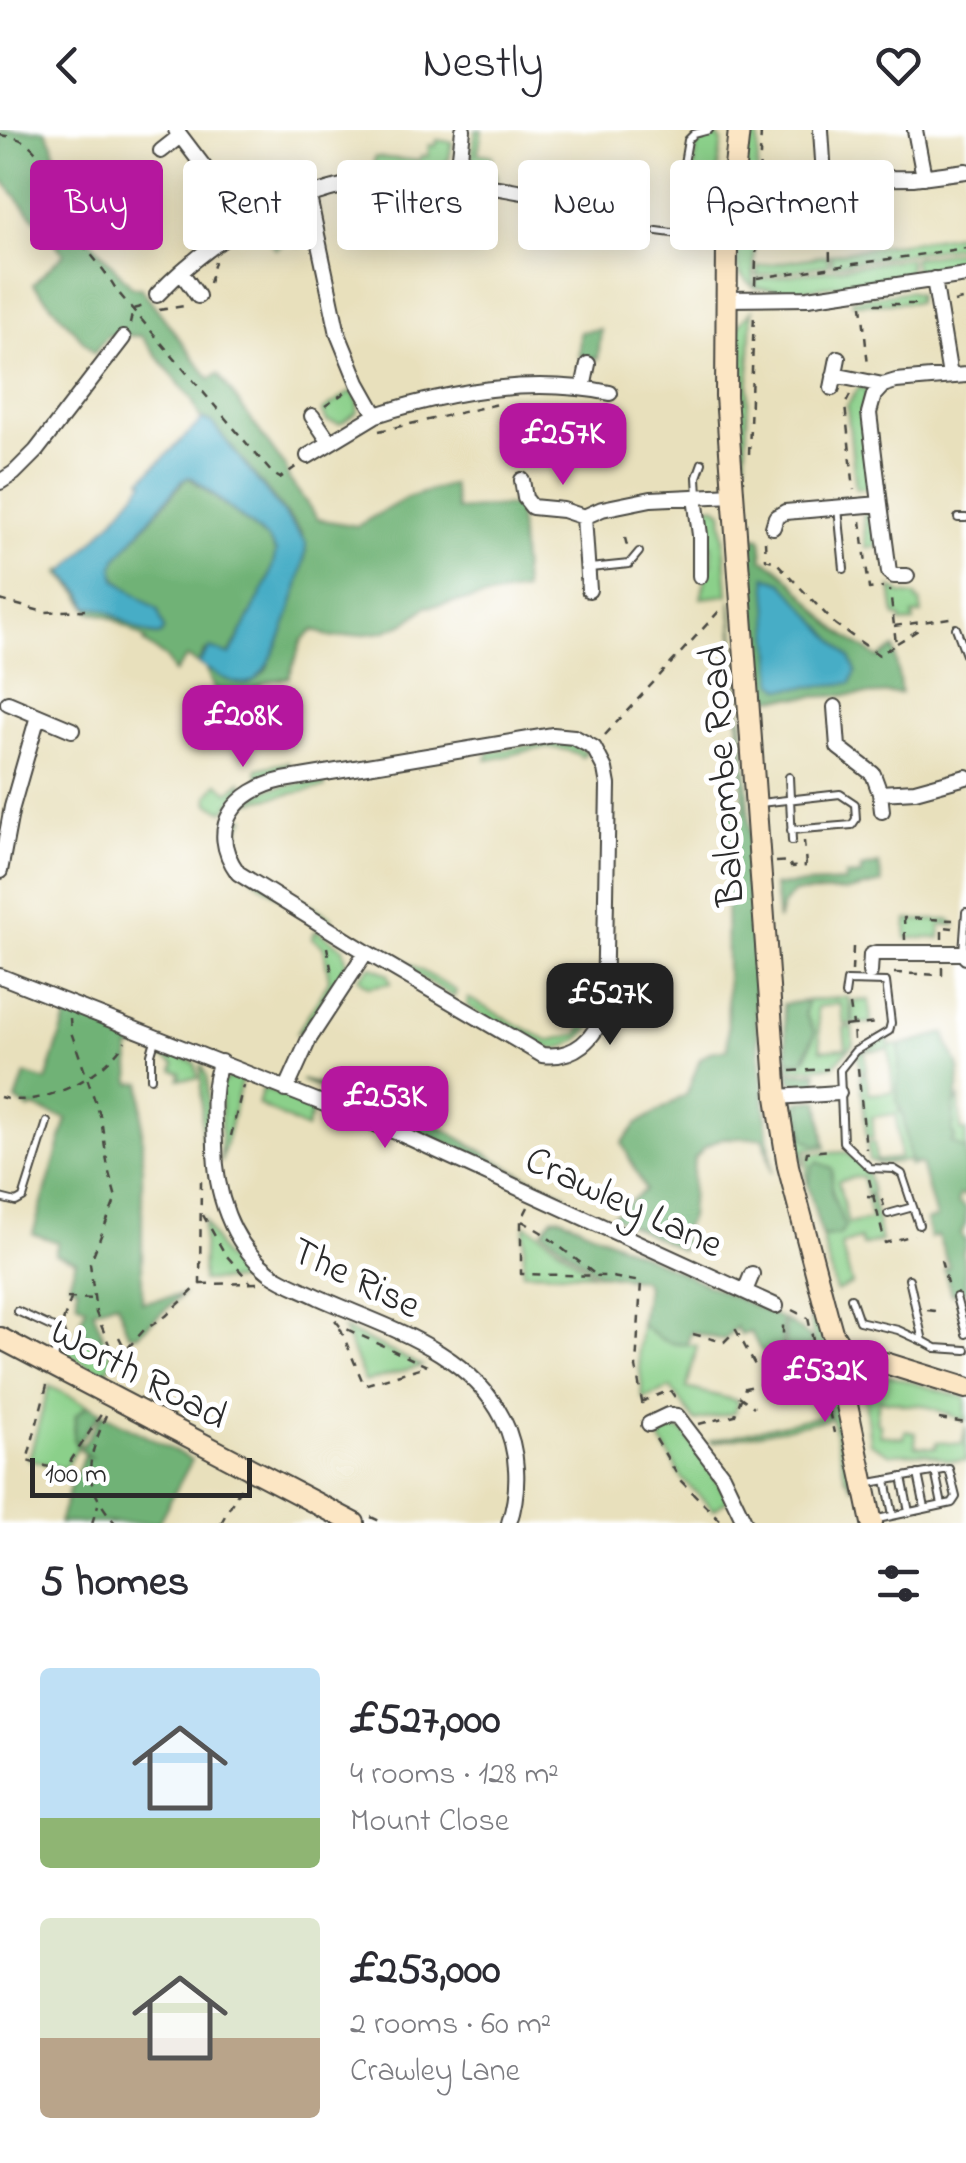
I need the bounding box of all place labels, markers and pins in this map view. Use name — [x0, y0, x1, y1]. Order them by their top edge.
pin: £257K — [493, 403, 633, 488]
pin: £208K — [173, 685, 313, 770]
pin: £527K — [540, 963, 680, 1048]
pin: £253K — [315, 1066, 455, 1151]
pin: £532K — [755, 1340, 895, 1425]

